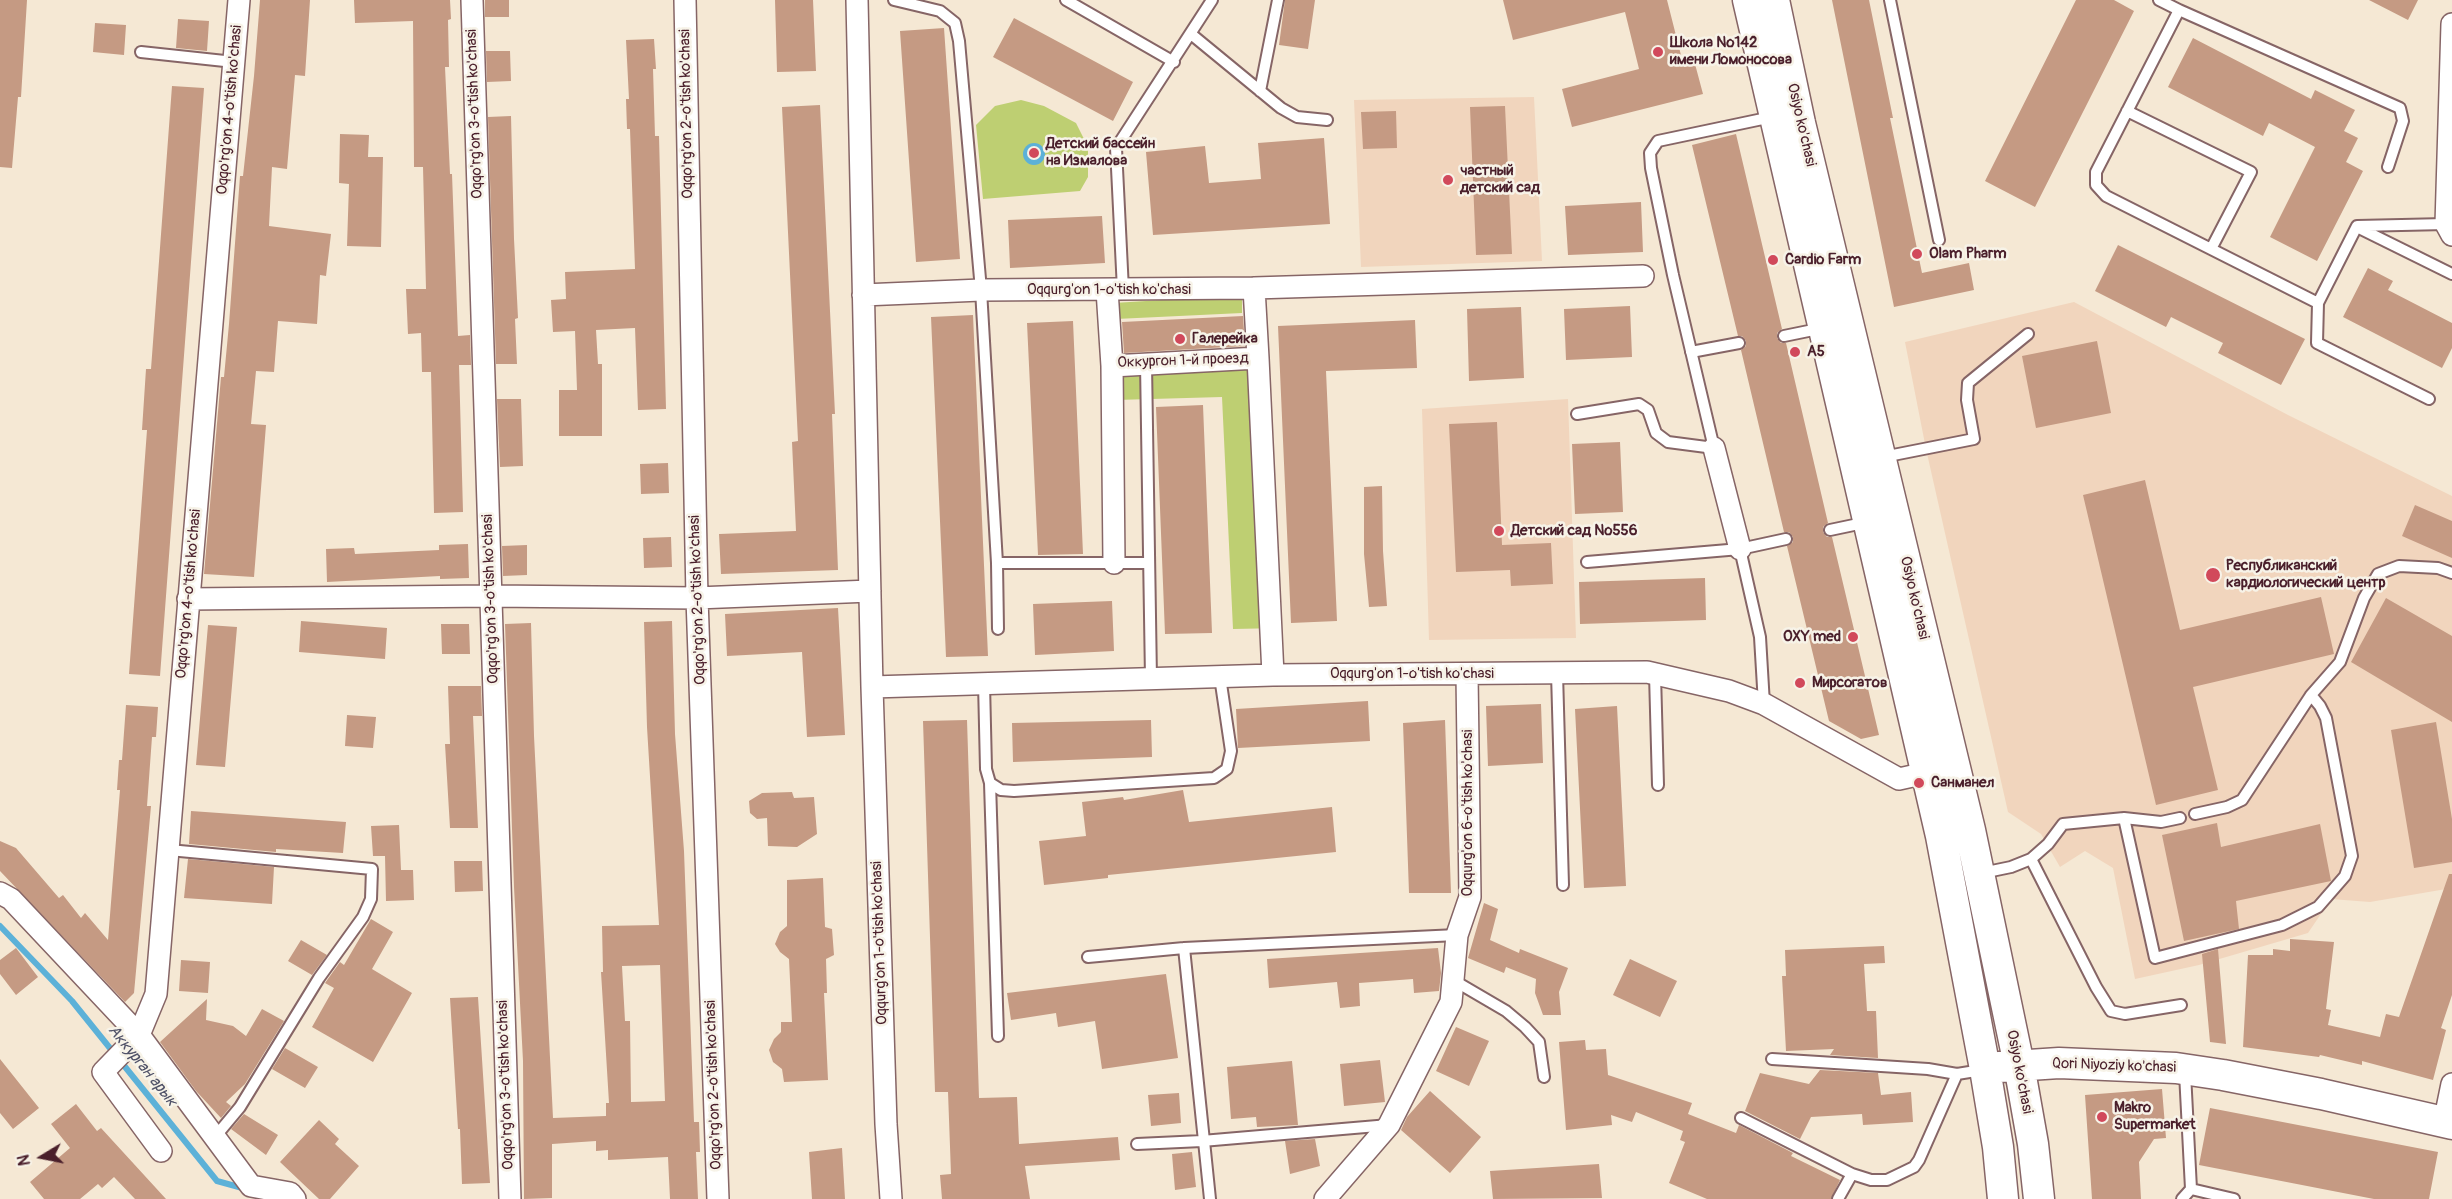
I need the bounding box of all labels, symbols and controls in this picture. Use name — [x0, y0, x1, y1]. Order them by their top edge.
street label: Oqqo'rg'on 4-o'tish ko'chasi — [214, 24, 246, 196]
street label: Oqqo'rg'on 3-o'tish ko'chasi — [463, 29, 487, 199]
street label: Oqqo'rg'on 2-o'tish ko'chasi — [677, 29, 697, 199]
place label: Школа №142 имени Ломоносова — [1670, 34, 1792, 69]
marker: Школа №142 имени Ломоносова — [1651, 45, 1665, 59]
street label: Osiyo ko'chasi — [1783, 82, 1819, 168]
place label: Детский бассейн на Измалова — [1046, 135, 1155, 170]
marker: Детский бассейн на Измалова — [1027, 146, 1041, 160]
place label: частный детский сад — [1460, 162, 1540, 197]
marker: частный детский сад — [1441, 173, 1455, 187]
place label: Olam Pharm — [1929, 245, 2007, 263]
marker: Olam Pharm — [1910, 247, 1924, 261]
place label: Cardio Farm — [1785, 251, 1861, 269]
marker: Cardio Farm — [1766, 253, 1780, 267]
street label: Oqqurg'on 1-o'tish ko'chasi — [1027, 281, 1191, 299]
place label: Галерейка — [1192, 330, 1258, 348]
marker: Галерейка — [1173, 332, 1187, 346]
place label: A5 — [1807, 343, 1825, 361]
marker: A5 — [1788, 345, 1802, 359]
street label: Оккургон 1-й проезд — [1117, 350, 1249, 372]
street label: Oqqo'rg'on 4-o'tish ko'chasi — [173, 508, 205, 680]
street label: Oqqo'rg'on 3-o'tish ko'chasi — [479, 514, 503, 684]
street label: Oqqo'rg'on 2-o'tish ko'chasi — [686, 515, 710, 685]
place label: Детский сад №556 — [1511, 522, 1637, 540]
marker: Детский сад №556 — [1492, 524, 1506, 538]
street label: Osiyo ko'chasi — [1896, 555, 1932, 641]
place label: Республиканский кардиологический центр — [2226, 557, 2386, 592]
marker: Республиканский кардиологический центр — [2204, 566, 2222, 584]
place label: OXY med — [1783, 628, 1841, 646]
marker: OXY med — [1846, 630, 1860, 644]
street label: Oqqurg'on 1-o'tish ko'chasi — [1330, 665, 1494, 683]
place label: Мирсогатов — [1812, 674, 1887, 692]
marker: Мирсогатов — [1793, 676, 1807, 690]
street label: Oqqurg'on 6-o'tish ko'chasi — [1459, 730, 1477, 896]
place label: Санманел — [1931, 774, 1994, 792]
marker: Санманел — [1912, 776, 1926, 790]
street label: Oqqurg'on 1-o'tish ko'chasi — [868, 861, 892, 1025]
street label: Oqqo'rg'on 3-o'tish ko'chasi — [494, 1000, 518, 1170]
street label: Oqqo'rg'on 2-o'tish ko'chasi — [702, 1000, 726, 1170]
water label: Аккурган арык — [103, 1021, 181, 1111]
street label: Osiyo ko'chasi — [2002, 1029, 2036, 1115]
street label: Qori Niyoziy ko'chasi — [2052, 1055, 2176, 1077]
place label: Makro Supermarket — [2114, 1099, 2195, 1134]
marker: Makro Supermarket — [2095, 1110, 2109, 1124]
north arrow — [12, 1127, 72, 1187]
text: N — [13, 1153, 35, 1167]

